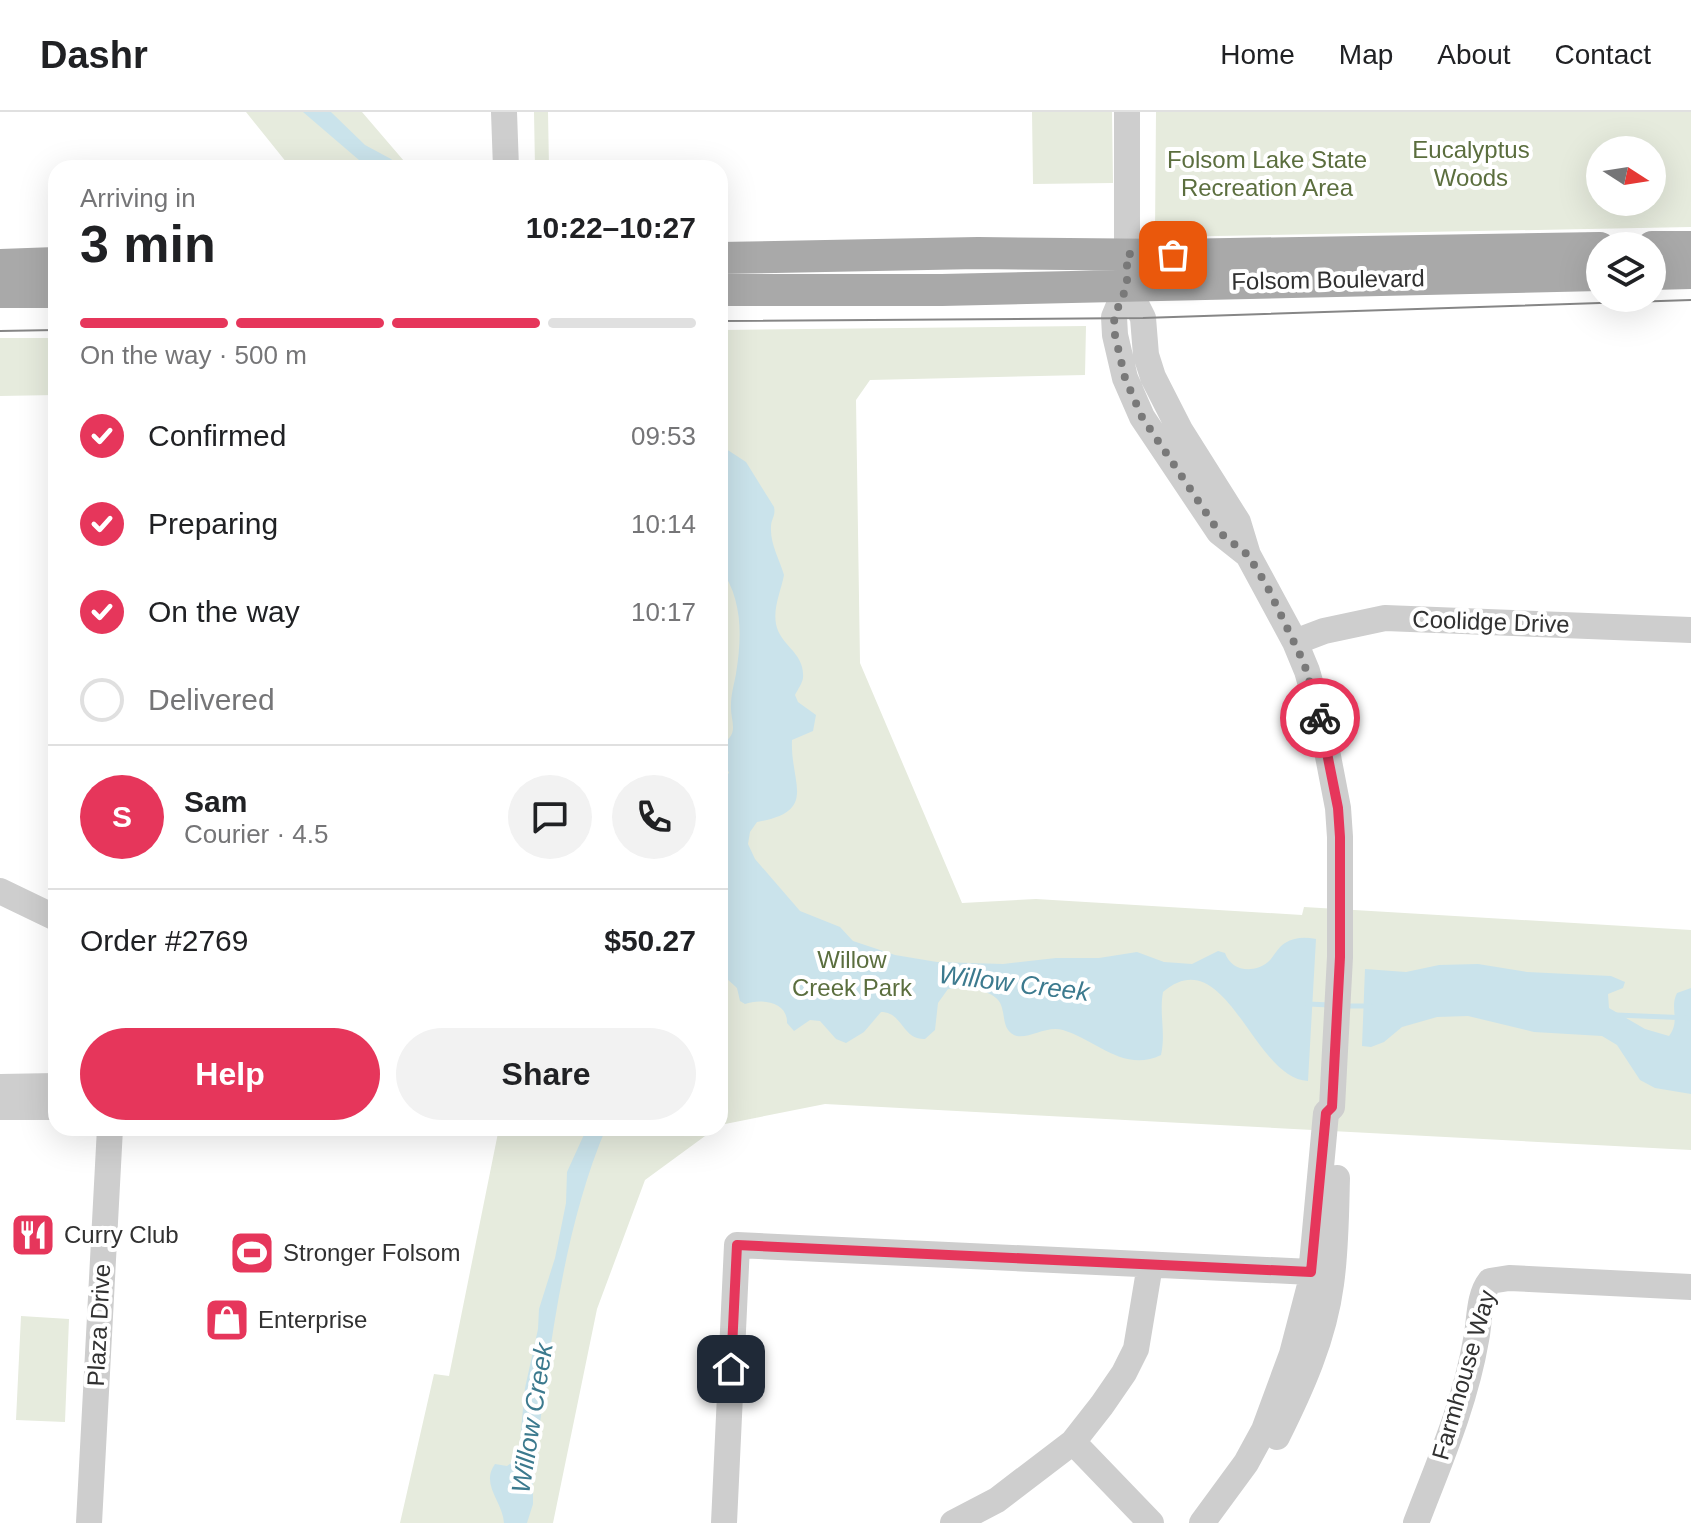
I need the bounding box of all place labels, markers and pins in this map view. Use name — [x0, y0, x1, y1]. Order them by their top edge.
pin — [1139, 221, 1207, 289]
restaurant icon: Curry Club — [9, 1211, 57, 1259]
place label: Curry Club — [64, 1221, 179, 1248]
sports icon: Stronger Folsom — [228, 1229, 276, 1277]
place label: Stronger Folsom — [283, 1239, 460, 1266]
shop icon: Enterprise — [203, 1296, 251, 1344]
place label: Enterprise — [258, 1306, 367, 1333]
pin — [697, 1335, 765, 1403]

